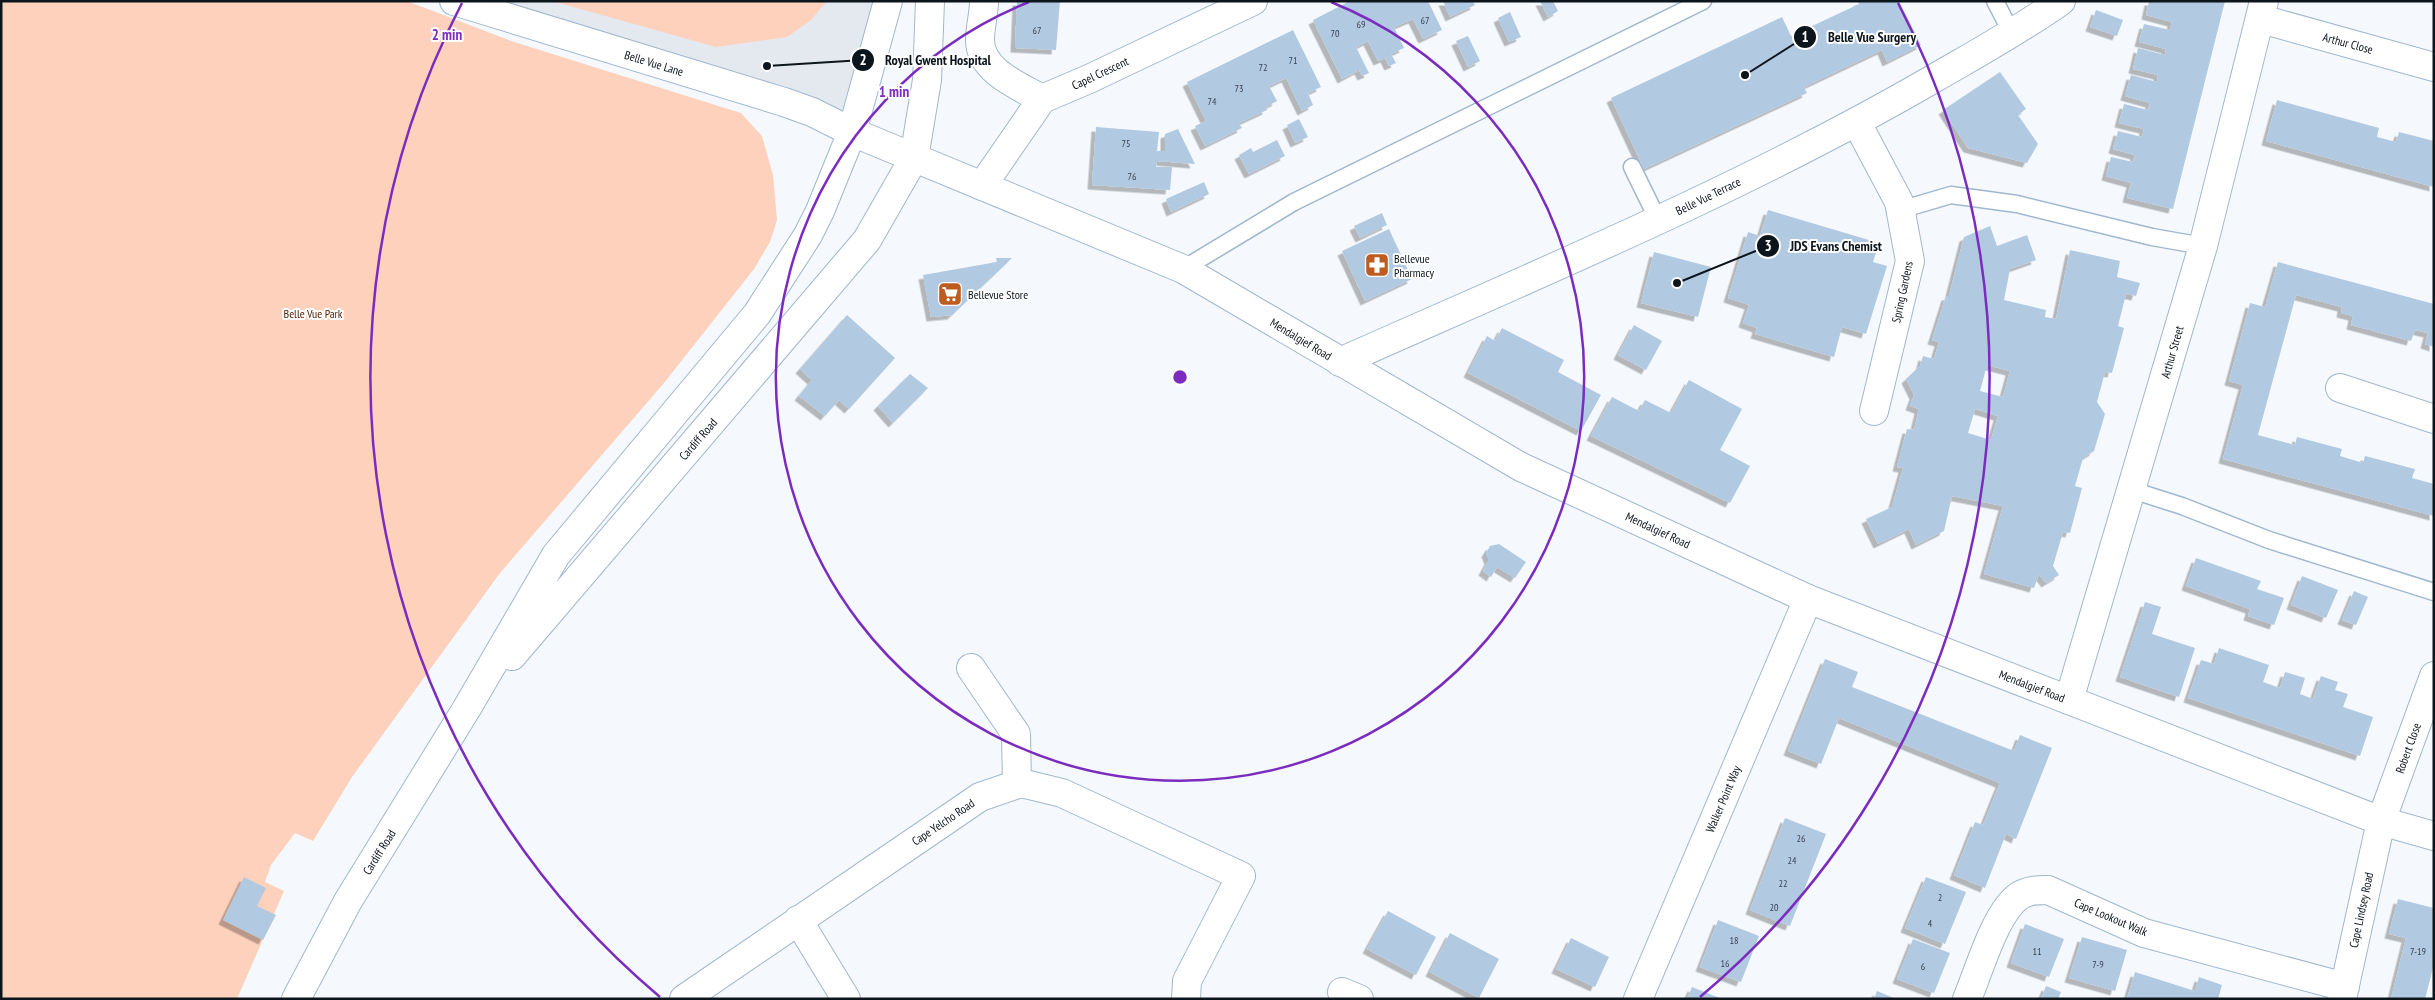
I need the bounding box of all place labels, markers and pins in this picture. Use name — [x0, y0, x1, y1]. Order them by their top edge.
callout: Belle Vue Surgery — [1793, 22, 1926, 51]
callout: Royal Gwent Hospital — [850, 45, 1001, 74]
callout: JDS Evans Chemist — [1755, 231, 1892, 260]
place label: Bellevue Pharmacy — [1394, 251, 1435, 280]
pharmacy icon: Bellevue Pharmacy — [1364, 252, 1390, 278]
supermarket icon: Bellevue Store — [937, 281, 963, 307]
place label: Bellevue Store — [968, 287, 1028, 302]
centre of rings — [1171, 368, 1189, 386]

